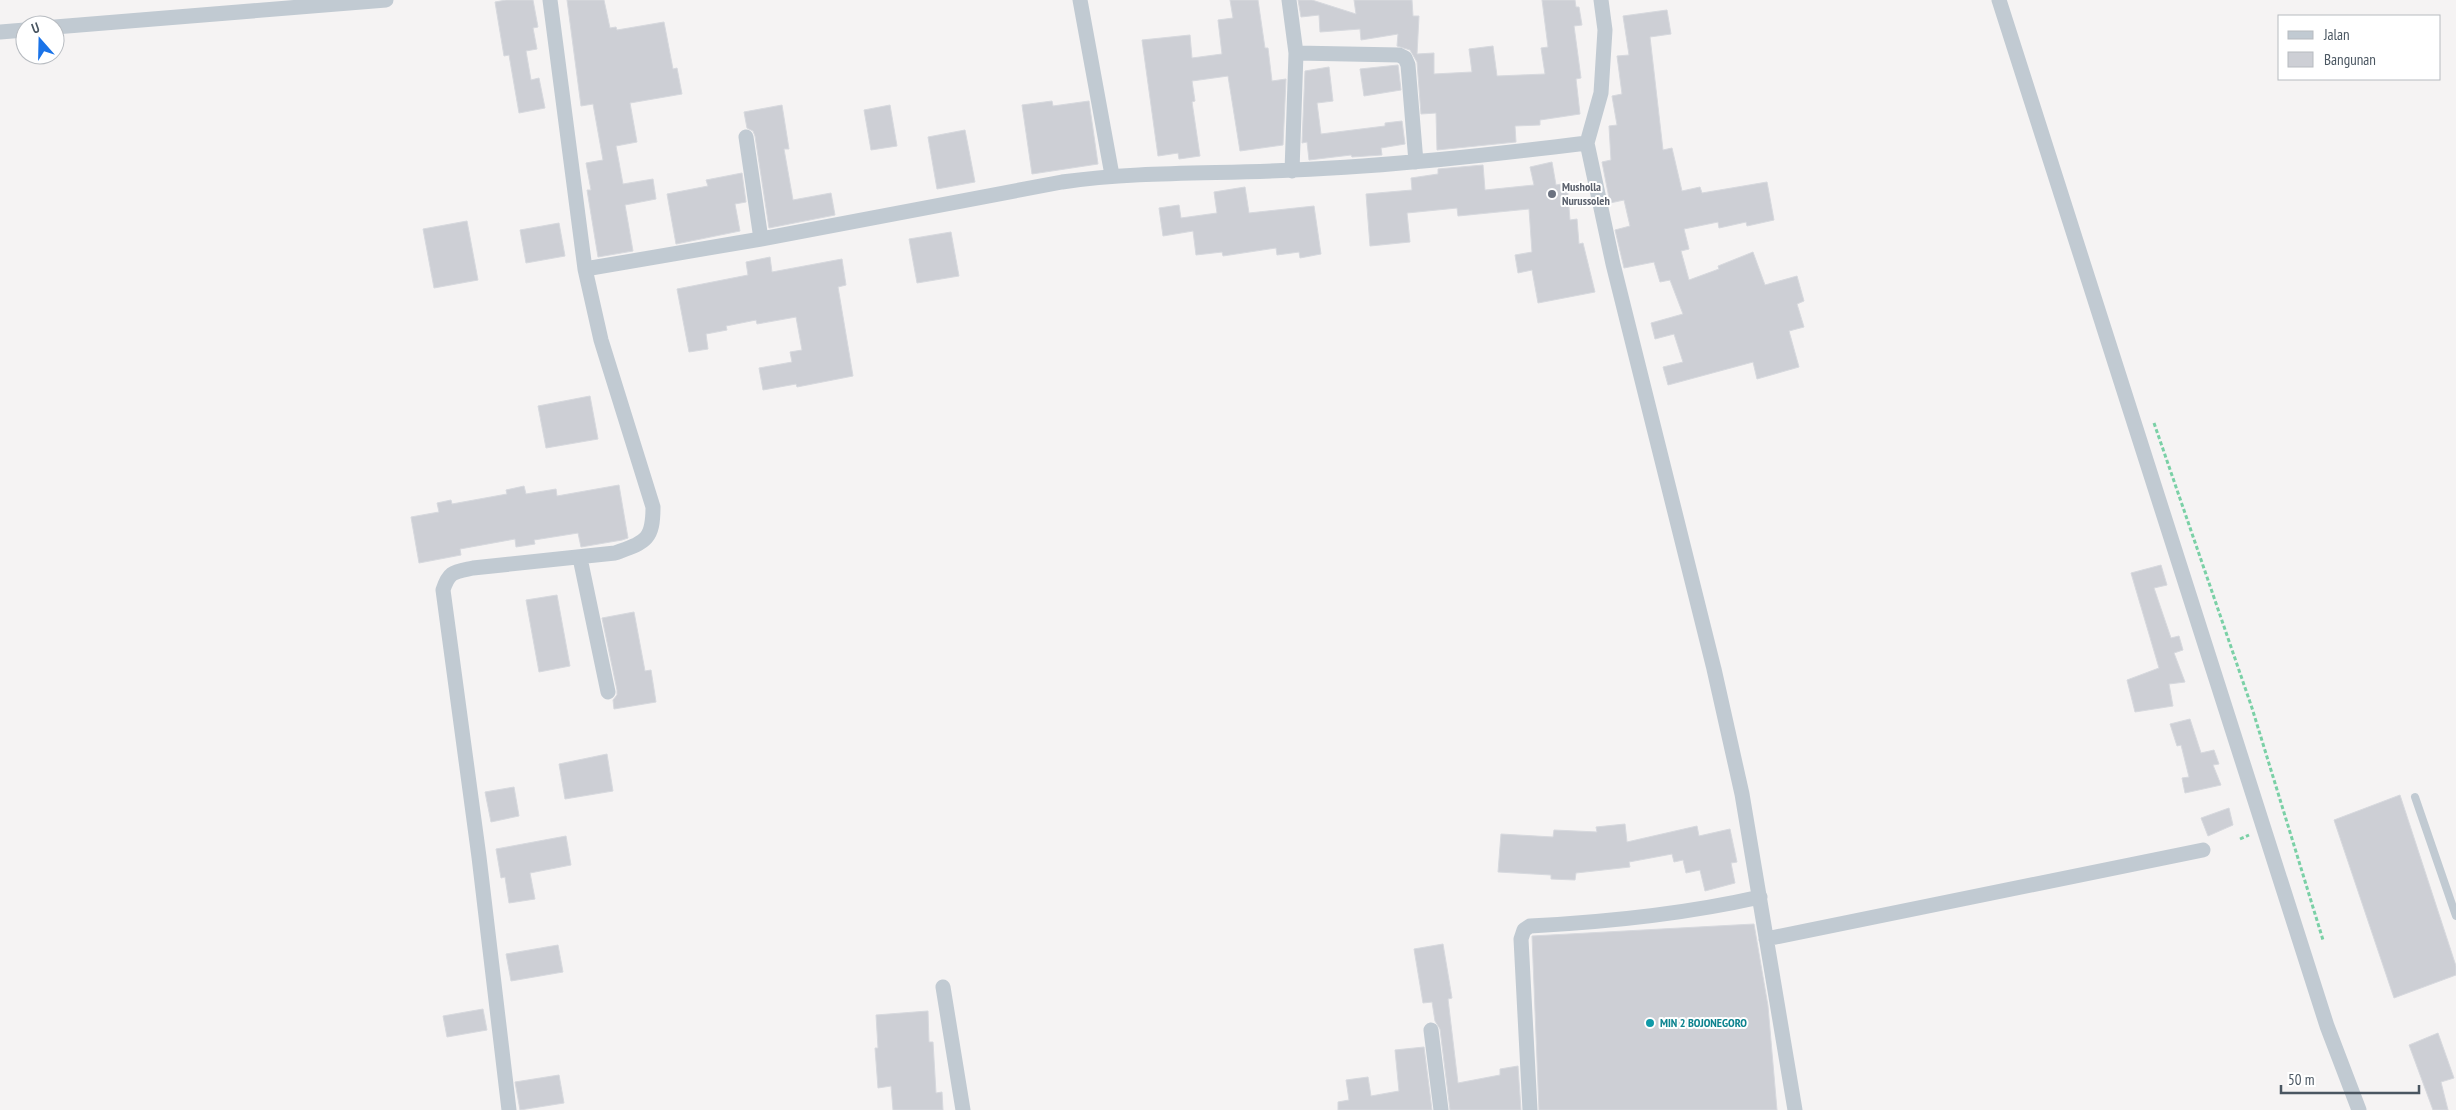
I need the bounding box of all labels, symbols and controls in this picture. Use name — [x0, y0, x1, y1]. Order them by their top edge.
north arrow — [15, 15, 65, 65]
legend — [2278, 15, 2441, 80]
text: U — [29, 18, 42, 37]
text: Jalan — [2323, 25, 2350, 44]
text: Bangunan — [2324, 50, 2376, 69]
place label: Musholla Nurussoleh — [1562, 179, 1610, 208]
marker: Musholla Nurussoleh — [1546, 188, 1558, 200]
place label: MIN 2 BOJONEGORO — [1660, 1015, 1747, 1030]
marker: MIN 2 BOJONEGORO — [1644, 1017, 1656, 1029]
scale bar — [2281, 1062, 2418, 1094]
text: 50 m — [2288, 1070, 2314, 1089]

